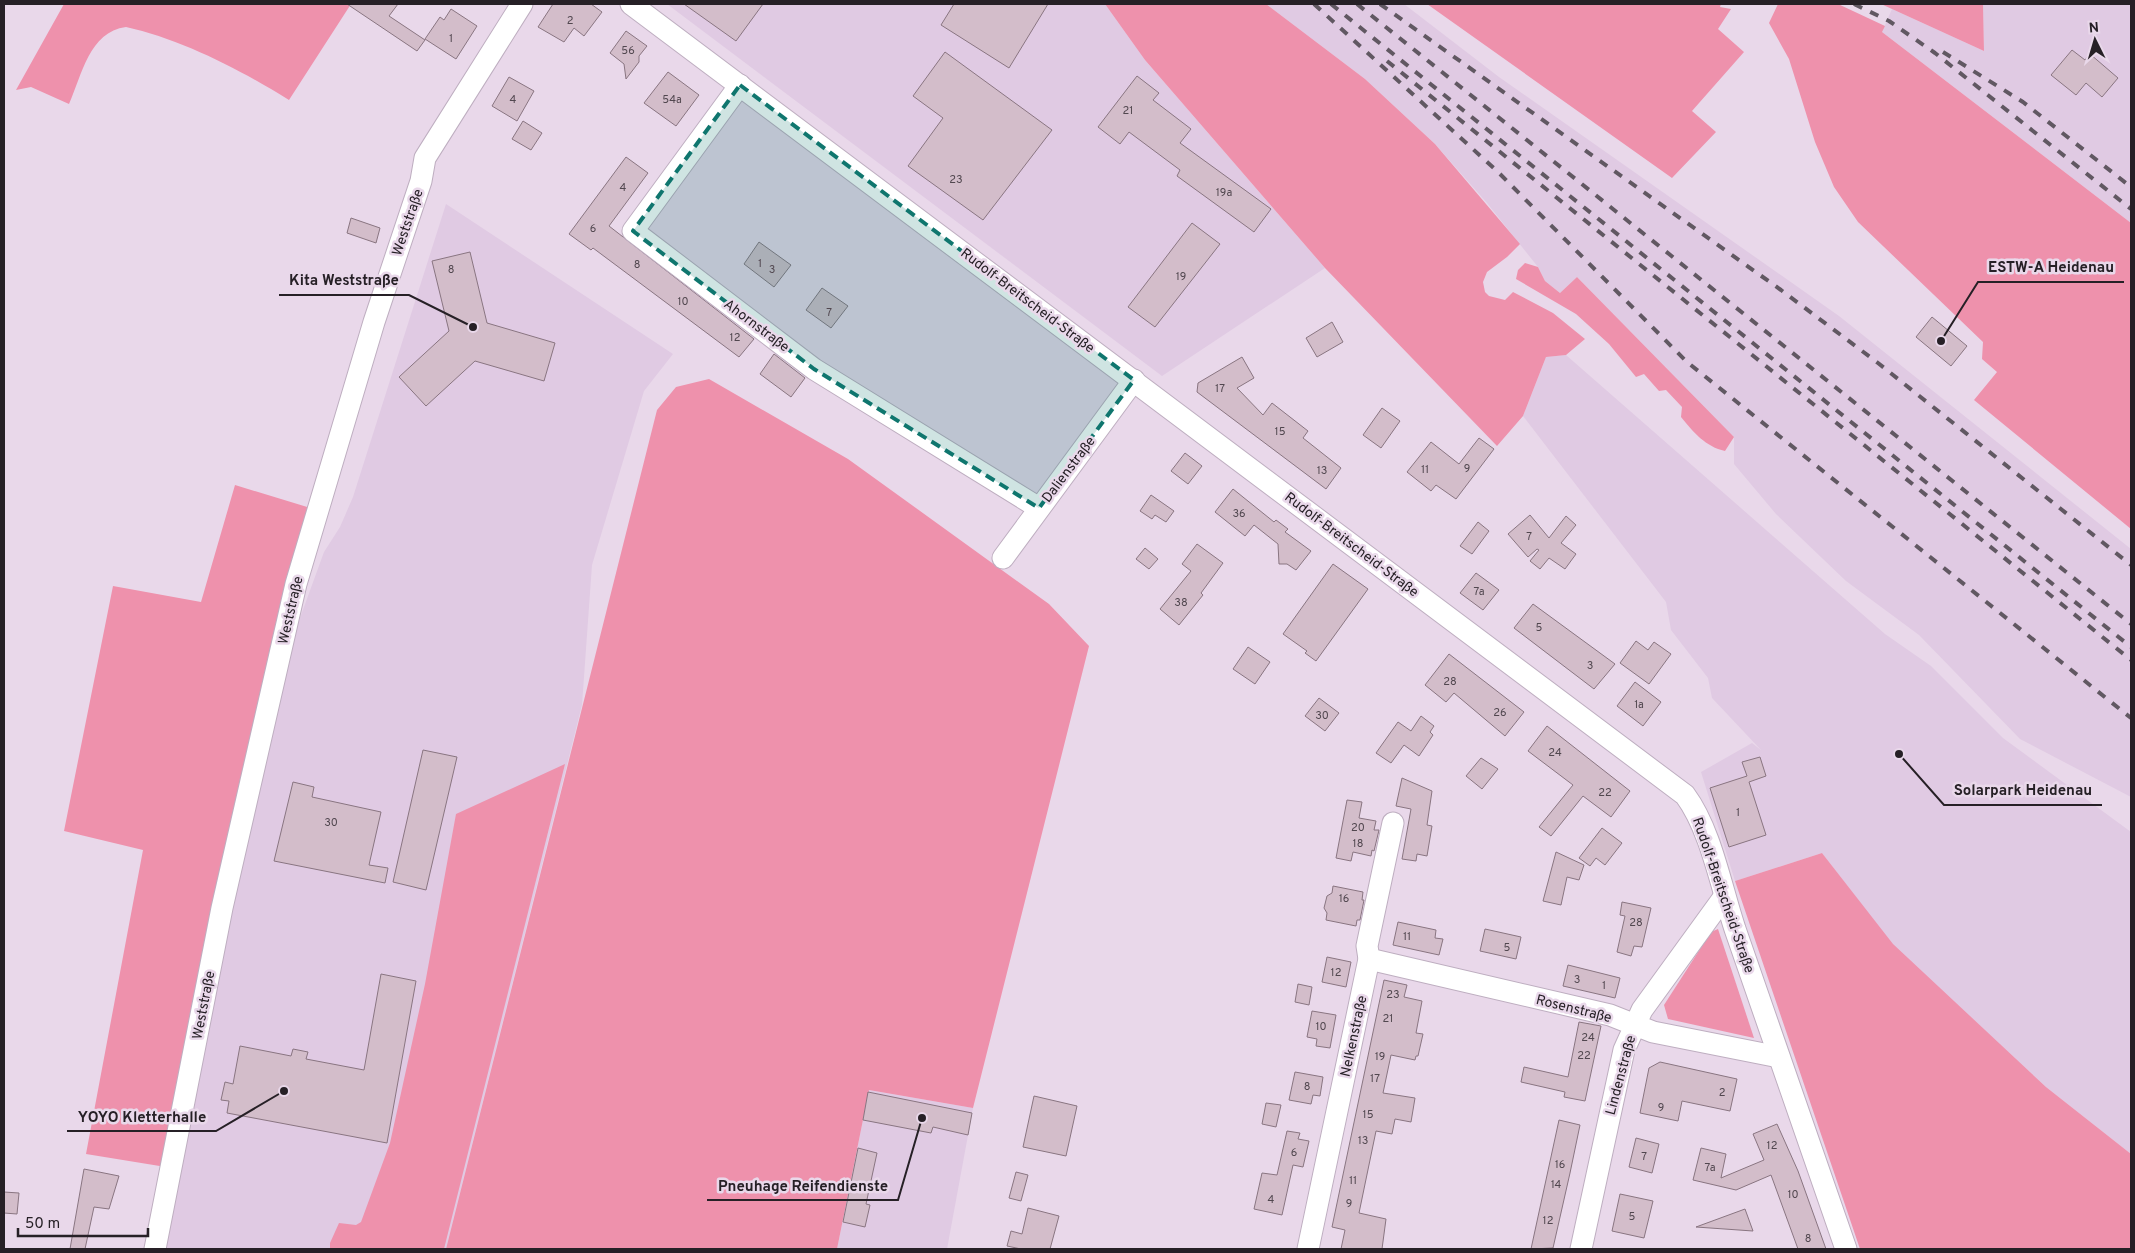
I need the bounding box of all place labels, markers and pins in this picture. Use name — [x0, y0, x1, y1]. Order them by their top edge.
callout: ESTW-A Heidenau — [1978, 252, 2124, 282]
callout: Kita Weststraße — [279, 265, 409, 295]
callout: Solarpark Heidenau — [1944, 775, 2102, 805]
callout: YOYO Kletterhalle — [67, 1101, 216, 1131]
callout: Pneuhage Reifendienste — [707, 1170, 898, 1200]

